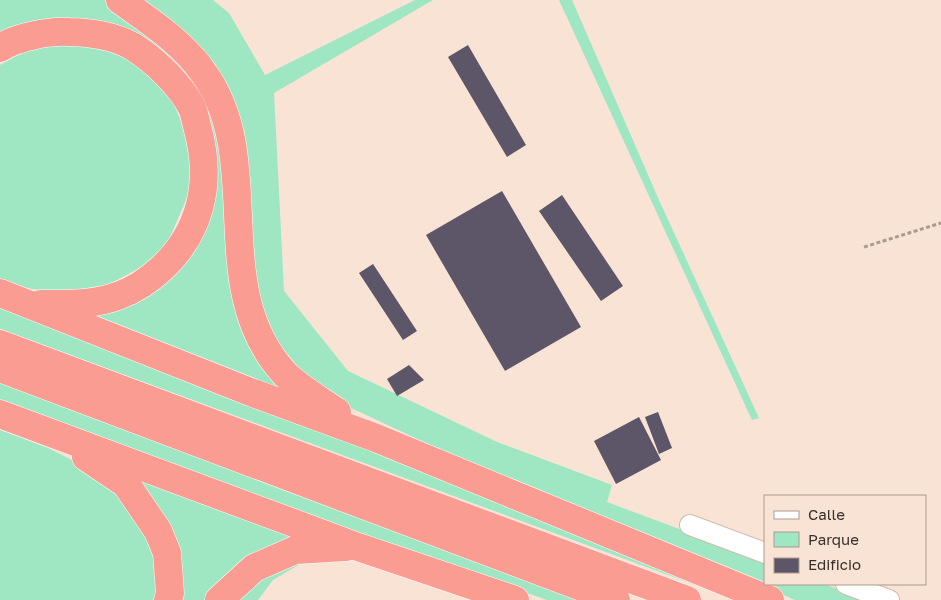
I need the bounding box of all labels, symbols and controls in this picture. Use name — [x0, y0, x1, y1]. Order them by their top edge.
legend — [764, 495, 926, 585]
text: Calle — [808, 505, 845, 523]
text: Parque — [808, 530, 859, 548]
text: Edificio — [808, 555, 861, 573]

